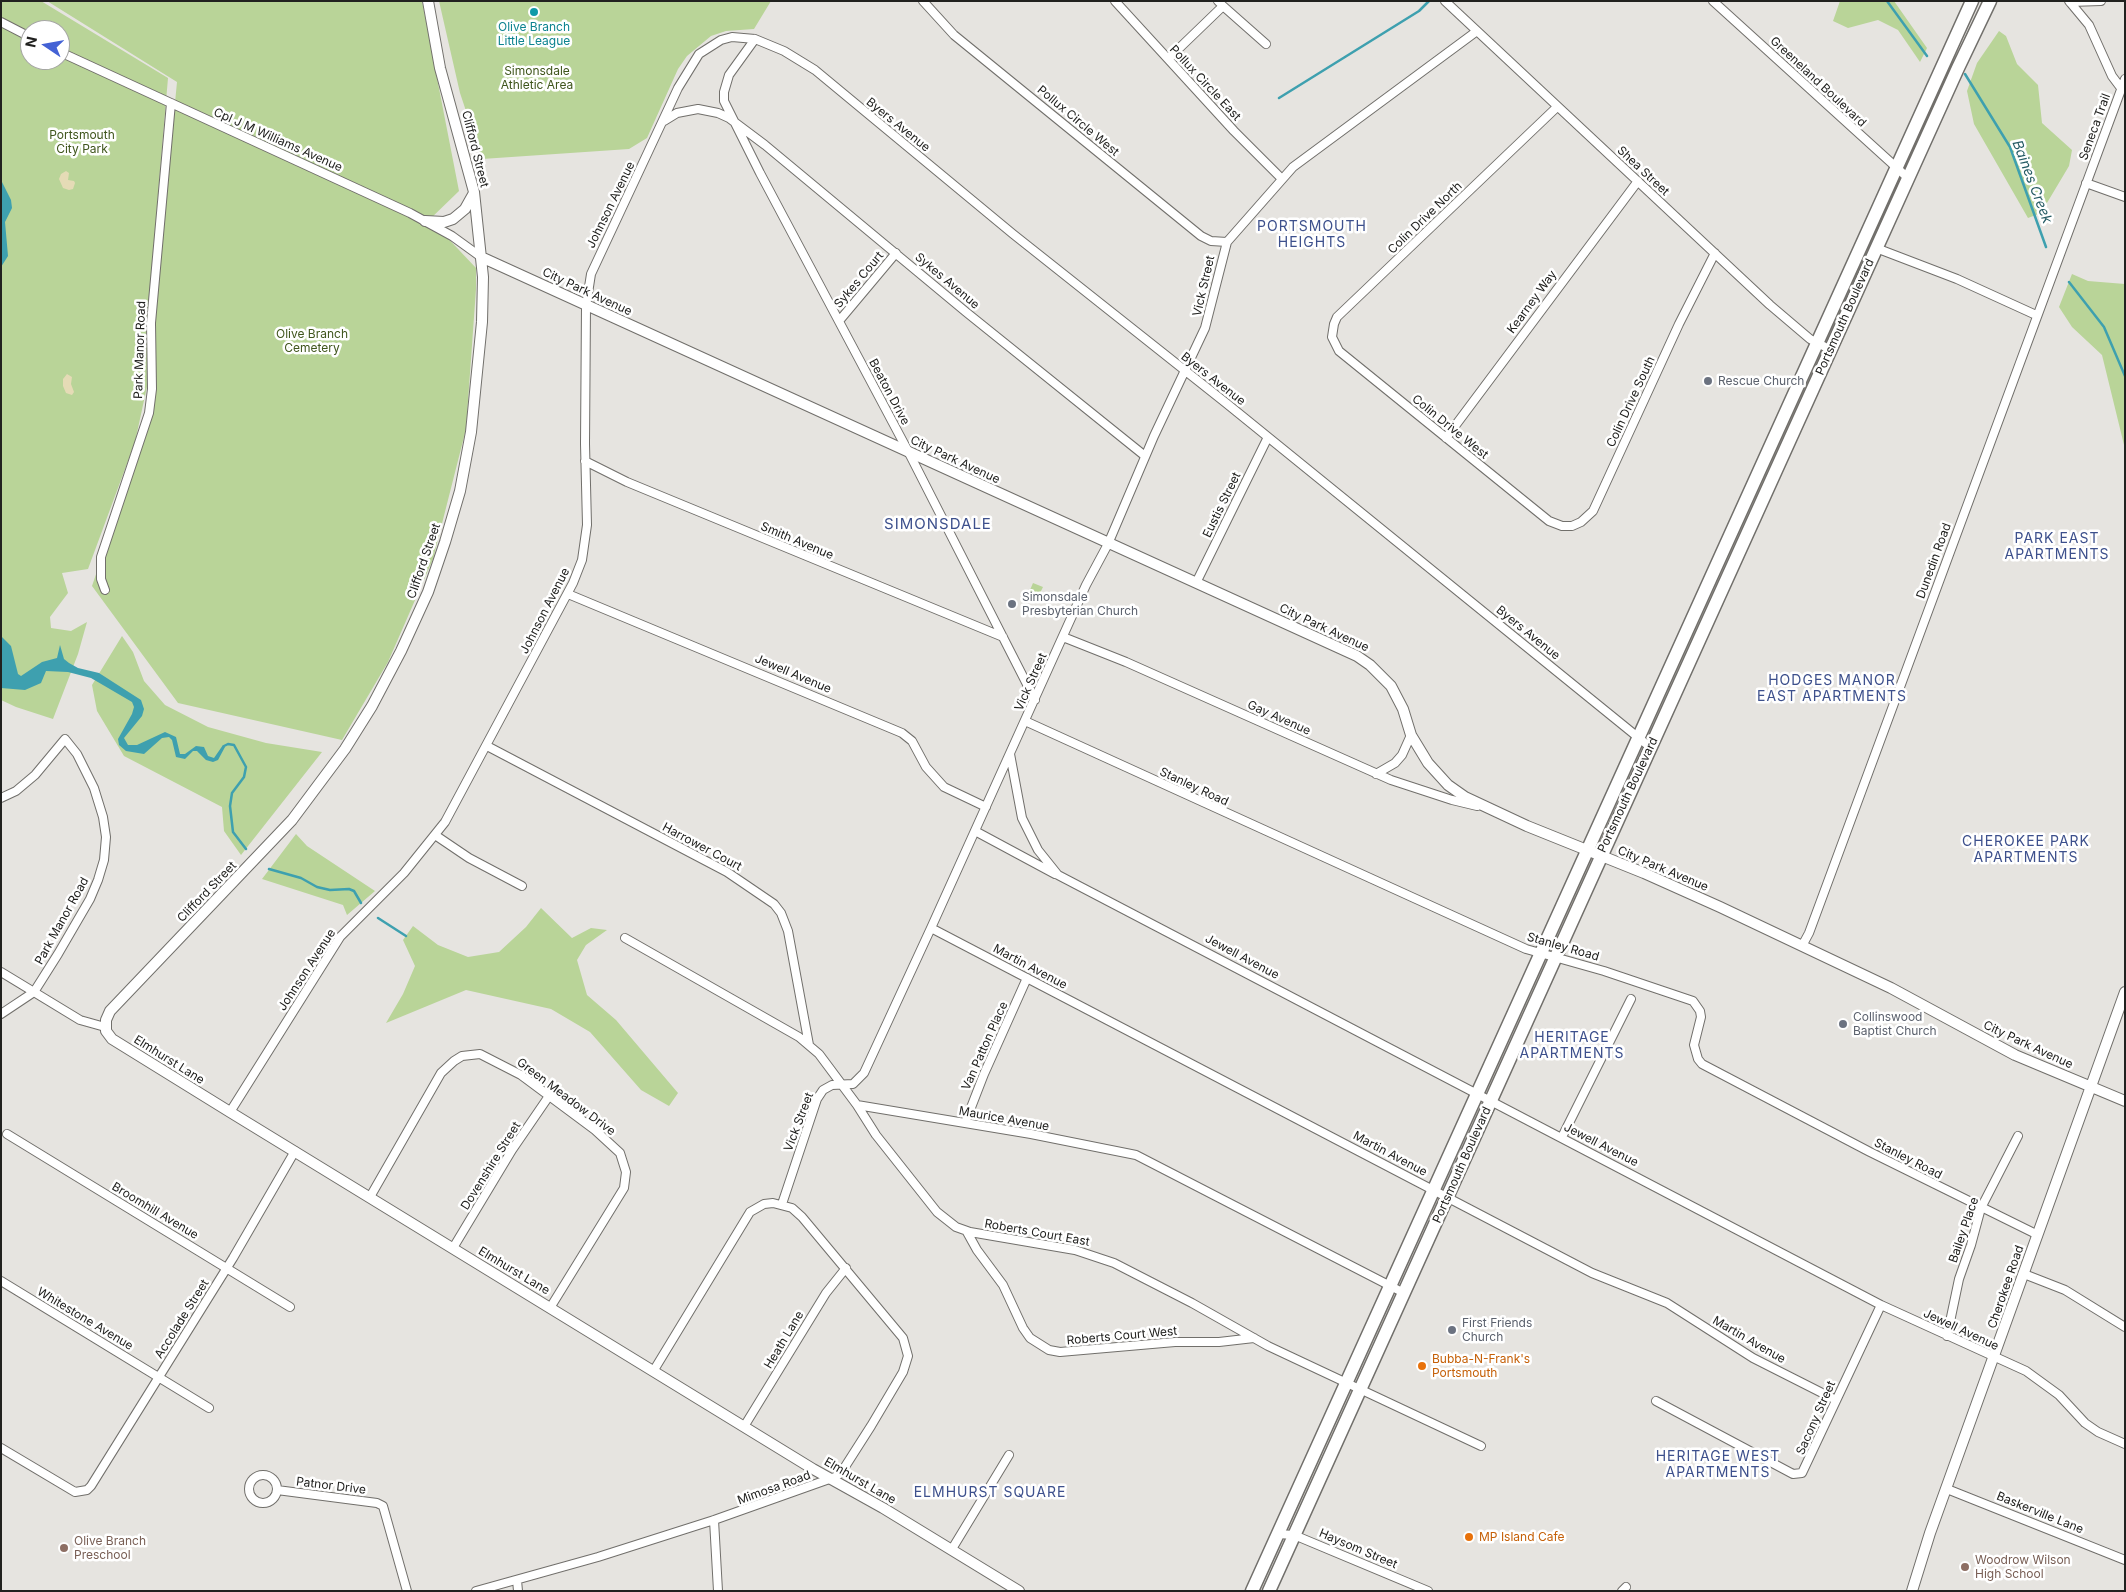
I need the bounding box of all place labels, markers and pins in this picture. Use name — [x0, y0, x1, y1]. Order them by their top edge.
marker: Olive Branch Little League — [528, 6, 540, 18]
place label: Olive Branch Little League — [498, 20, 570, 48]
place label: Rescue Church — [1718, 374, 1804, 388]
marker: Rescue Church — [1702, 375, 1714, 387]
place label: Simonsdale Presbyterian Church — [1022, 590, 1138, 618]
marker: Simonsdale Presbyterian Church — [1006, 598, 1018, 610]
place label: Collinswood Baptist Church — [1853, 1010, 1937, 1038]
marker: Collinswood Baptist Church — [1837, 1018, 1849, 1030]
place label: First Friends Church — [1462, 1316, 1532, 1344]
marker: First Friends Church — [1446, 1324, 1458, 1336]
place label: Bubba-N-Frank's Portsmouth — [1432, 1352, 1530, 1380]
marker: Bubba-N-Frank's Portsmouth — [1416, 1360, 1428, 1372]
place label: MP Island Cafe — [1479, 1530, 1564, 1544]
marker: MP Island Cafe — [1463, 1531, 1475, 1543]
place label: Olive Branch Preschool — [74, 1534, 146, 1562]
marker: Olive Branch Preschool — [58, 1542, 70, 1554]
place label: Woodrow Wilson High School — [1975, 1553, 2071, 1581]
marker: Woodrow Wilson High School — [1959, 1561, 1971, 1573]

